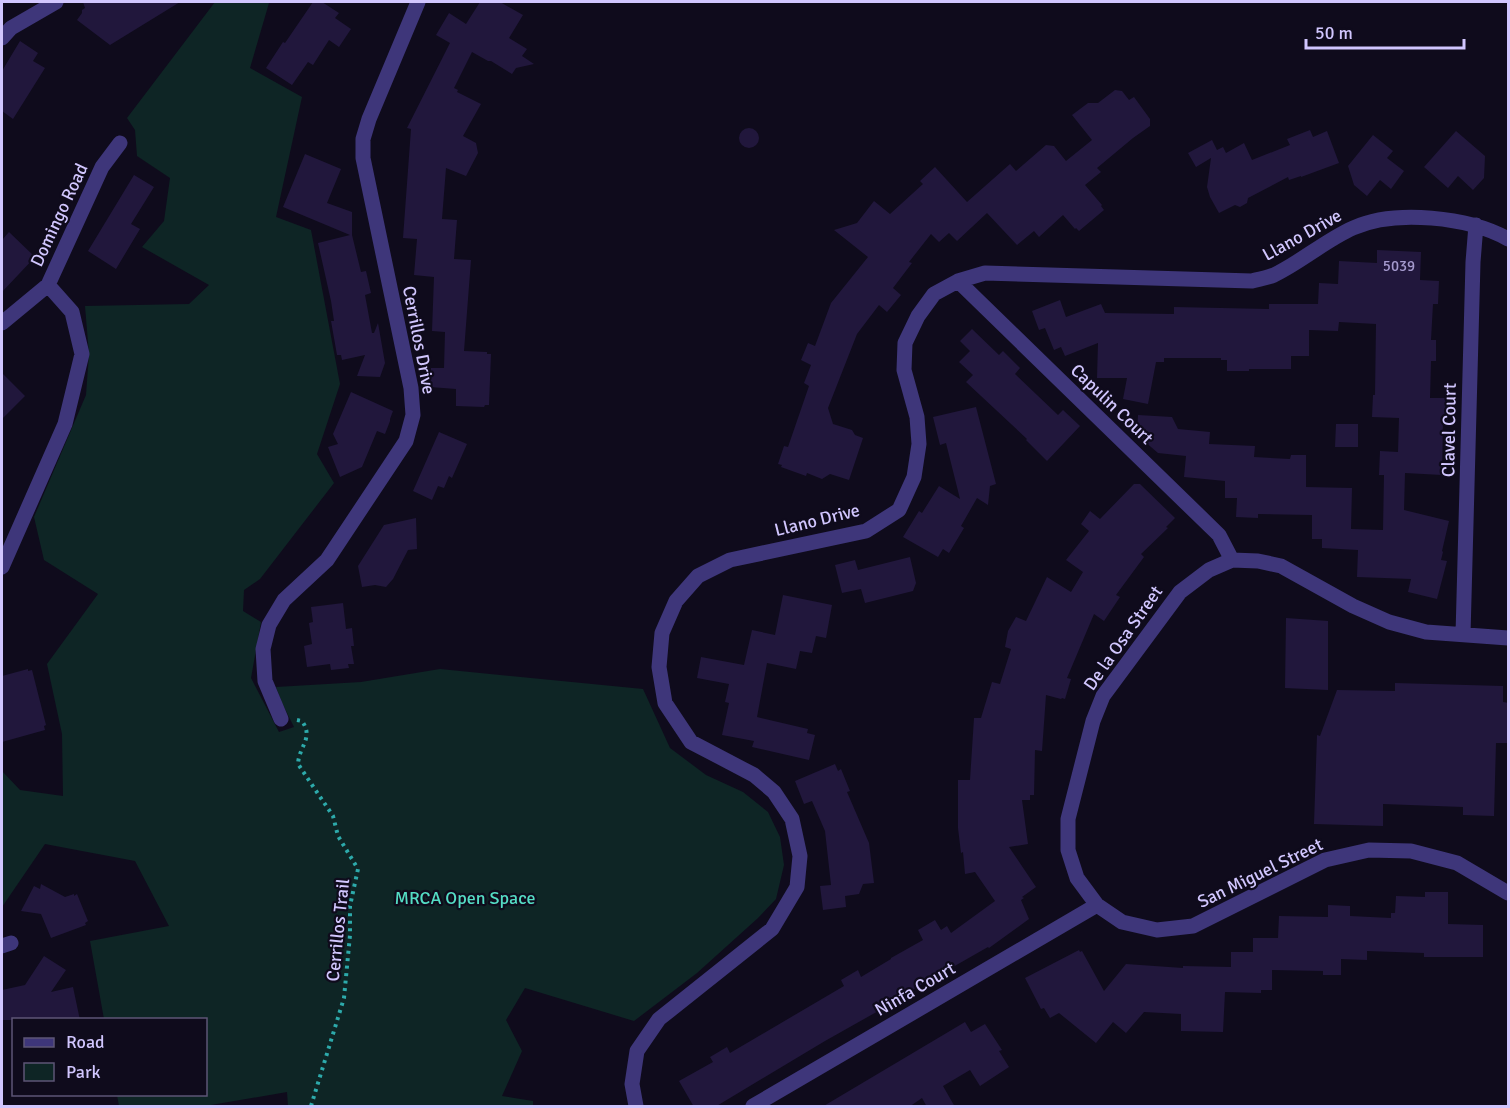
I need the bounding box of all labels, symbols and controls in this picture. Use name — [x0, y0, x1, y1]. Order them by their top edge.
scale bar — [1306, 12, 1464, 50]
text: 50 m — [1315, 22, 1353, 44]
street label: Domingo Road — [25, 160, 93, 270]
street label: Llano Drive — [1259, 204, 1345, 266]
house number: 5039 — [1383, 257, 1415, 275]
street label: Cerrillos Drive — [398, 284, 440, 396]
street label: Capulin Court — [1066, 359, 1158, 449]
street label: Clavel Court — [1437, 383, 1461, 477]
street label: Llano Drive — [772, 499, 862, 541]
street label: De la Osa Street — [1079, 581, 1167, 695]
street label: San Miguel Street — [1194, 833, 1326, 913]
street label: Cerrillos Trail — [322, 877, 354, 983]
park label: MRCA Open Space — [394, 887, 536, 909]
street label: Ninfa Court — [871, 957, 959, 1021]
legend — [12, 1018, 207, 1096]
text: Road — [66, 1031, 105, 1053]
text: Park — [66, 1061, 101, 1083]

